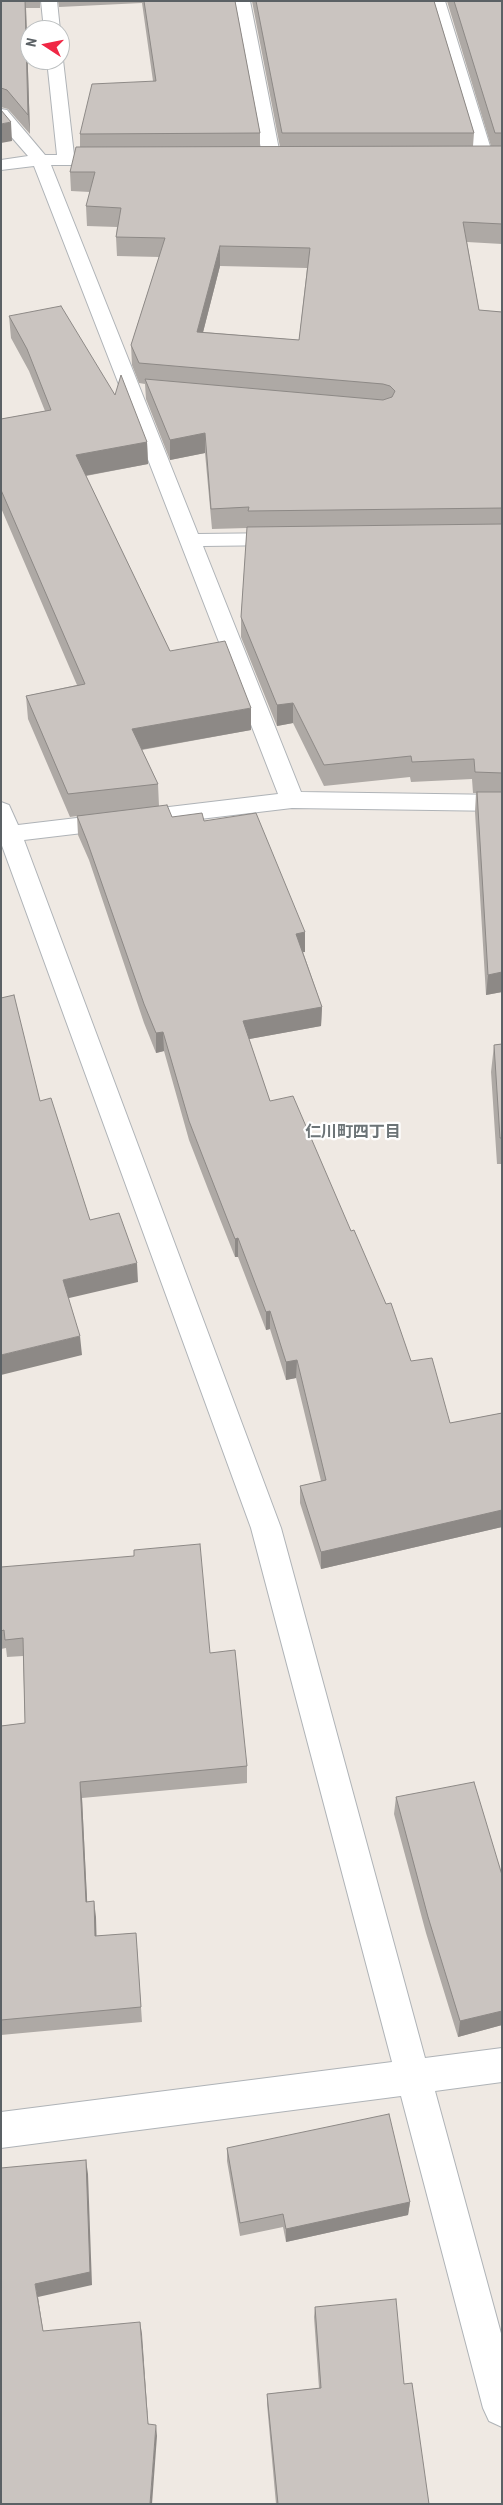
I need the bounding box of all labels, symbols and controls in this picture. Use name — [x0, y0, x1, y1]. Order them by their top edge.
north arrow — [20, 20, 70, 70]
text: N — [23, 37, 40, 48]
district label: 仁川町四丁目 — [305, 1123, 401, 1143]

